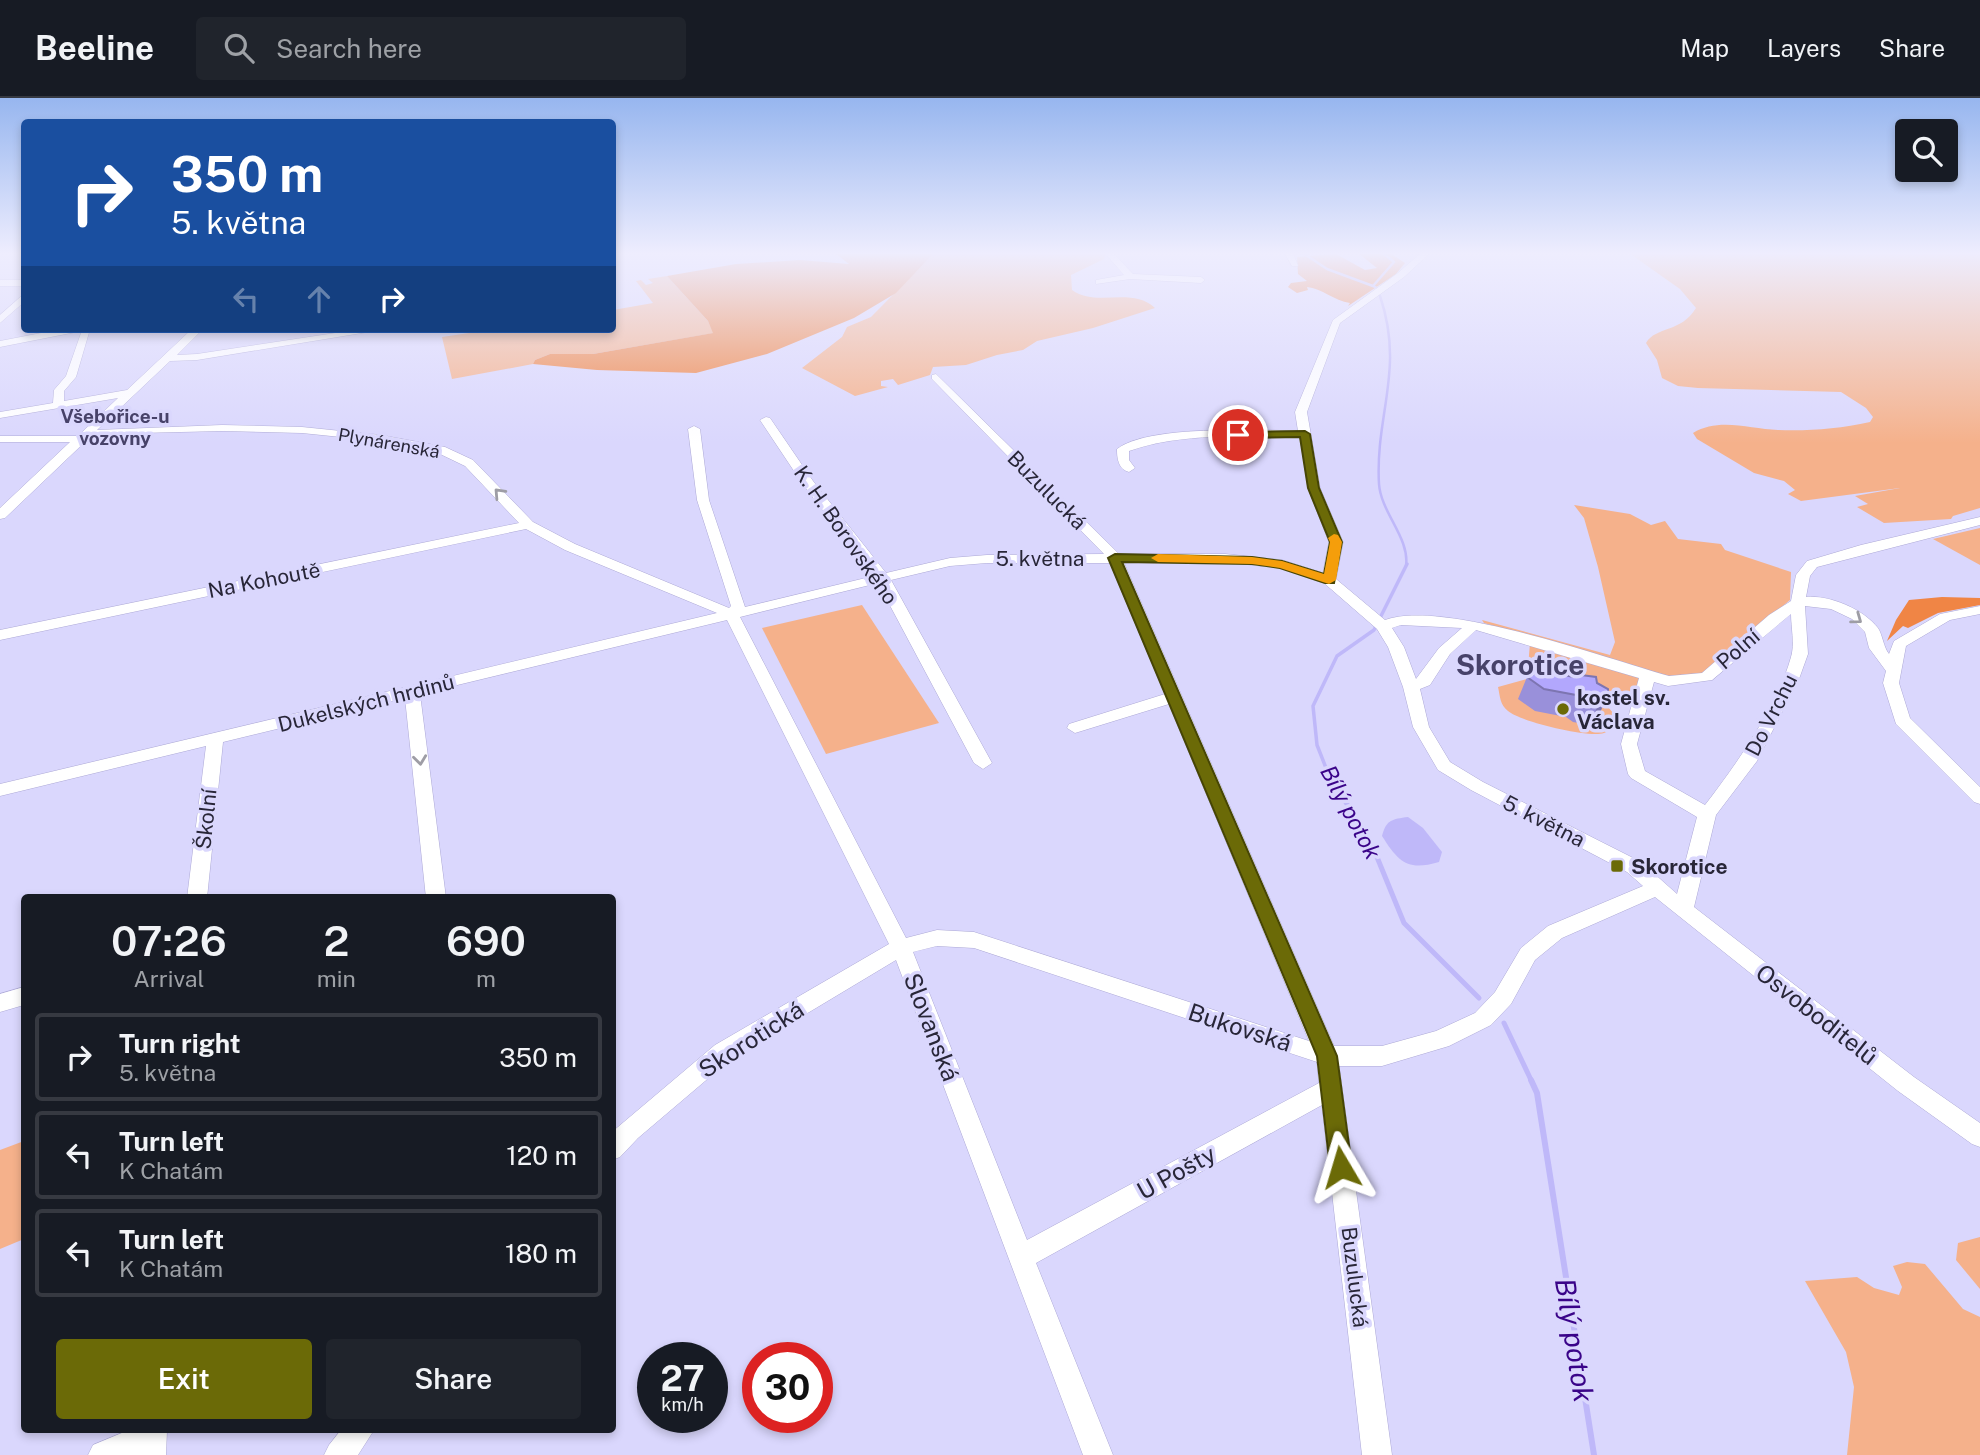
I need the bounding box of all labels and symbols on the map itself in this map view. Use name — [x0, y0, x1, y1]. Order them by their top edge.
district label: Všebořice-u vozovny — [60, 405, 170, 449]
pin — [1208, 405, 1268, 465]
street label: Plynárenská — [337, 424, 441, 462]
street label: Buzulucká — [1002, 445, 1092, 535]
street label: K. H. Borovského — [789, 461, 903, 609]
one-way arrow — [495, 489, 508, 502]
street label: 5. května — [996, 546, 1084, 571]
street label: Na Kohoutě — [206, 557, 322, 603]
one-way arrow — [1850, 610, 1862, 623]
street label: Polní — [1711, 623, 1765, 674]
district label: Skorotice — [1456, 648, 1584, 681]
street label: Dukelských hrdinů — [275, 669, 457, 737]
street label: Do Vrchu — [1740, 670, 1802, 760]
place label: kostel sv. Václava — [1577, 685, 1670, 734]
marker: kostel sv. Václava — [1555, 701, 1571, 717]
one-way arrow — [412, 755, 427, 766]
water label: Bílý potok — [1315, 760, 1387, 864]
street label: Školní — [190, 787, 222, 850]
street label: 5. května — [1499, 790, 1589, 852]
place label: Skorotice — [1631, 854, 1728, 879]
marker: Skorotice — [1609, 858, 1625, 874]
street label: Osvoboditelů — [1751, 958, 1883, 1070]
street label: Slovanská — [899, 969, 965, 1085]
street label: Skorotická — [693, 995, 809, 1083]
street label: Bukovská — [1185, 997, 1295, 1057]
position arrow — [1304, 1130, 1378, 1204]
street label: U Pošty — [1132, 1139, 1220, 1205]
street label: Buzulucká — [1336, 1225, 1374, 1329]
water label: Bílý potok — [1549, 1276, 1601, 1404]
speed limit sign: 30 — [742, 1342, 833, 1433]

